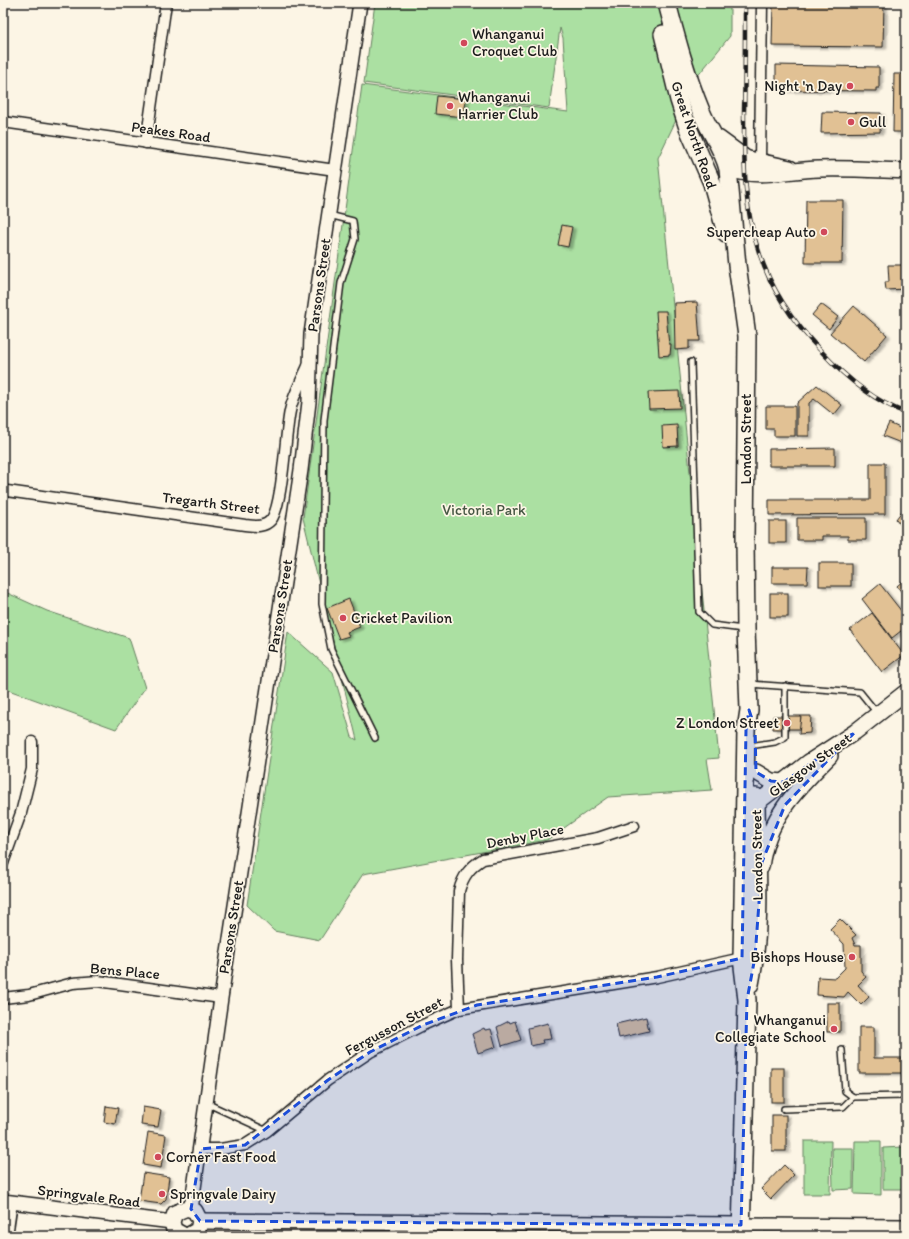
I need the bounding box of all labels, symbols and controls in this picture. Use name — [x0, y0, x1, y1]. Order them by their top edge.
place label: Whanganui Croquet Club — [472, 25, 557, 60]
marker: Whanganui Croquet Club — [459, 38, 469, 48]
place label: Night 'n Day — [764, 77, 842, 95]
street label: Great North Road — [667, 79, 721, 191]
marker: Night 'n Day — [845, 81, 855, 91]
place label: Whanganui Harrier Club — [458, 88, 538, 123]
marker: Whanganui Harrier Club — [445, 101, 455, 111]
place label: Gull — [859, 113, 887, 131]
marker: Gull — [846, 117, 856, 127]
street label: Peakes Road — [130, 118, 212, 146]
place label: Supercheap Auto — [707, 223, 816, 241]
marker: Supercheap Auto — [819, 227, 829, 237]
street label: Parsons Street — [304, 237, 335, 333]
street label: London Street — [737, 393, 755, 485]
street label: Tregarth Street — [161, 488, 261, 518]
park label: Victoria Park — [442, 501, 526, 519]
street label: Parsons Street — [264, 558, 296, 654]
place label: Cricket Pavilion — [351, 609, 453, 627]
marker: Cricket Pavilion — [338, 613, 348, 623]
place label: Z London Street — [676, 714, 779, 732]
marker: Z London Street — [782, 718, 792, 728]
street label: Glasgow Street — [765, 729, 855, 801]
street label: London Street — [747, 809, 767, 901]
street label: Denby Place — [485, 820, 565, 852]
street label: Parsons Street — [215, 879, 247, 975]
place label: Bishops House — [750, 948, 844, 966]
marker: Bishops House — [847, 952, 857, 962]
street label: Bens Place — [89, 959, 161, 983]
street label: Fergusson Street — [342, 992, 446, 1059]
place label: Whanganui Collegiate School — [715, 1011, 827, 1046]
marker: Whanganui Collegiate School — [829, 1024, 839, 1034]
place label: Corner Fast Food — [166, 1148, 276, 1166]
marker: Corner Fast Food — [153, 1152, 163, 1162]
street label: Springvale Road — [37, 1181, 142, 1211]
place label: Springvale Dairy — [170, 1185, 276, 1203]
marker: Springvale Dairy — [157, 1189, 167, 1199]

